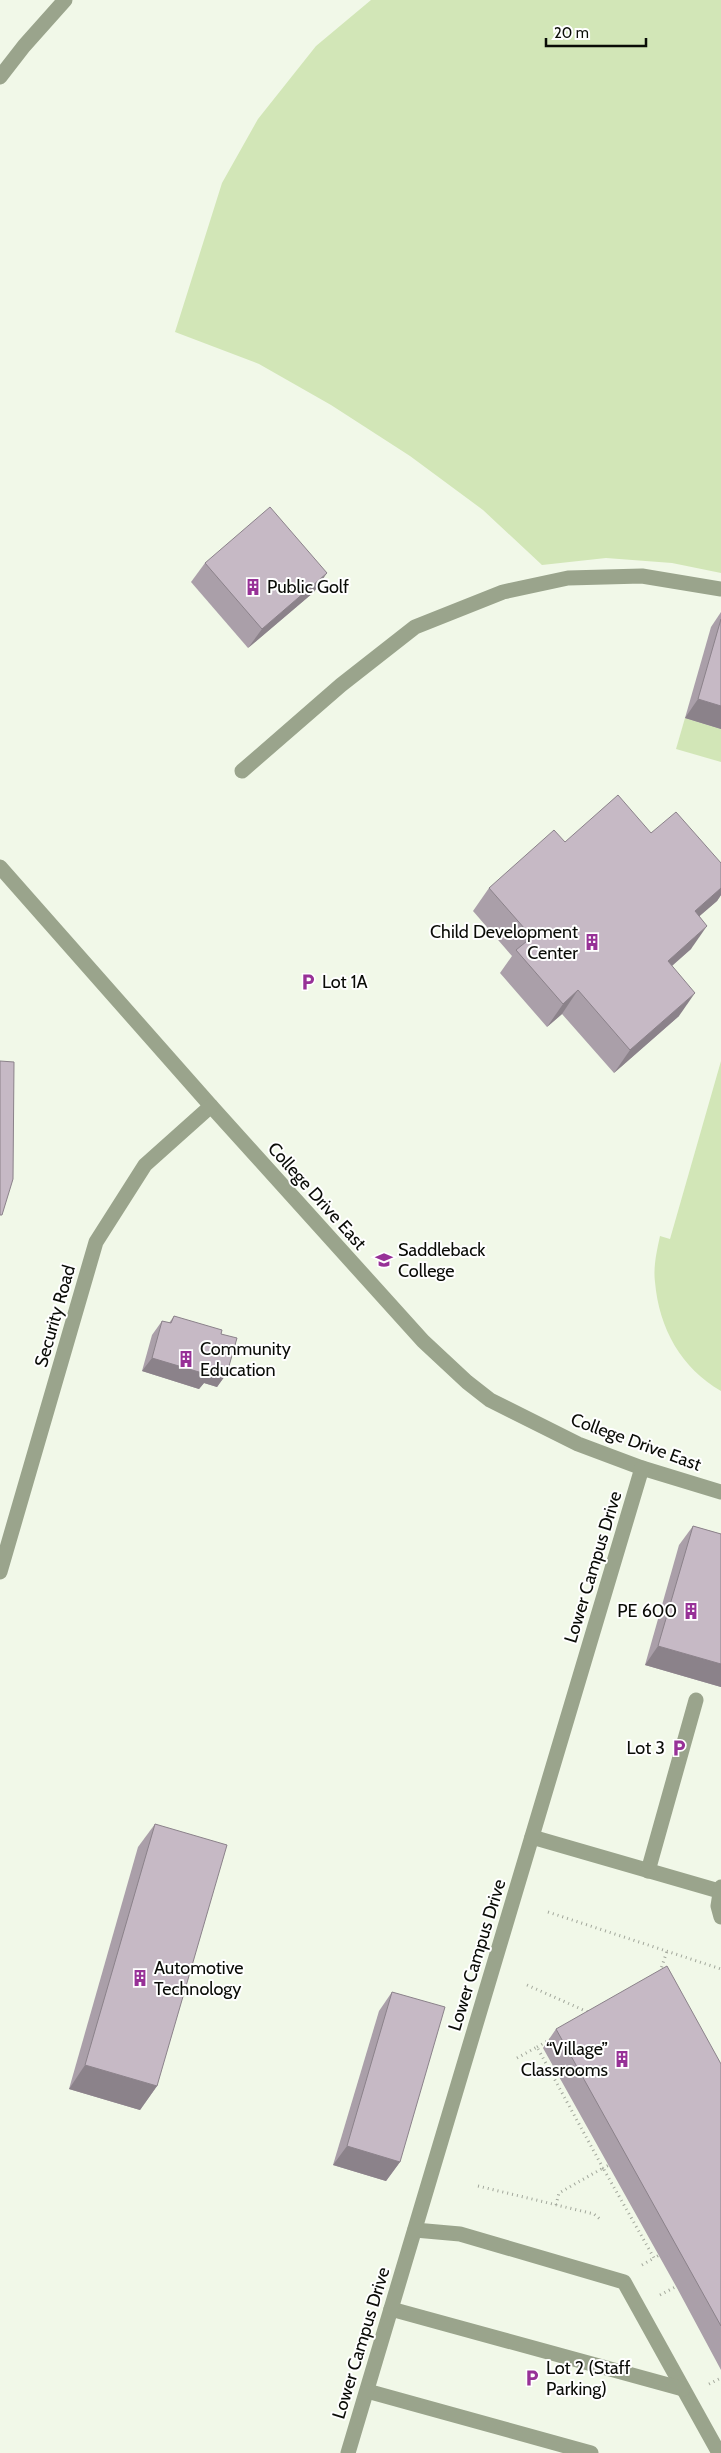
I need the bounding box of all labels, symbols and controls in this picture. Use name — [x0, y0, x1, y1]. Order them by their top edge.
scale bar — [546, 15, 646, 47]
text: 20 m — [554, 24, 589, 42]
place label: Public Golf — [267, 576, 349, 598]
building icon: Public Golf — [243, 577, 263, 597]
place label: Child Development Center — [430, 921, 578, 964]
building icon: Child Development Center — [582, 932, 602, 952]
place label: Lot 1A — [322, 971, 368, 993]
parking icon: Lot 1A — [298, 972, 318, 992]
street label: College Drive East — [263, 1138, 371, 1254]
place label: Saddleback College — [398, 1239, 486, 1282]
school or university icon: Saddleback College — [374, 1250, 394, 1270]
street label: Security Road — [30, 1262, 80, 1370]
place label: Community Education — [200, 1338, 291, 1381]
building icon: Community Education — [176, 1349, 196, 1369]
street label: College Drive East — [568, 1408, 704, 1476]
street label: Lower Campus Drive — [559, 1489, 627, 1645]
place label: PE 600 — [617, 1600, 677, 1622]
building icon: PE 600 — [681, 1601, 701, 1621]
place label: Lot 3 — [627, 1737, 665, 1759]
parking icon: Lot 3 — [669, 1738, 689, 1758]
street label: Lower Campus Drive — [443, 1877, 511, 2033]
place label: Automotive Technology — [154, 1957, 244, 2000]
building icon: Automotive Technology — [130, 1968, 150, 1988]
place label: “Village” Classrooms — [521, 2038, 608, 2081]
building icon: “Village” Classrooms — [612, 2049, 632, 2069]
street label: Lower Campus Drive — [327, 2265, 395, 2421]
place label: Lot 2 (Staff Parking) — [546, 2357, 630, 2400]
parking icon: Lot 2 (Staff Parking) — [522, 2368, 542, 2388]

